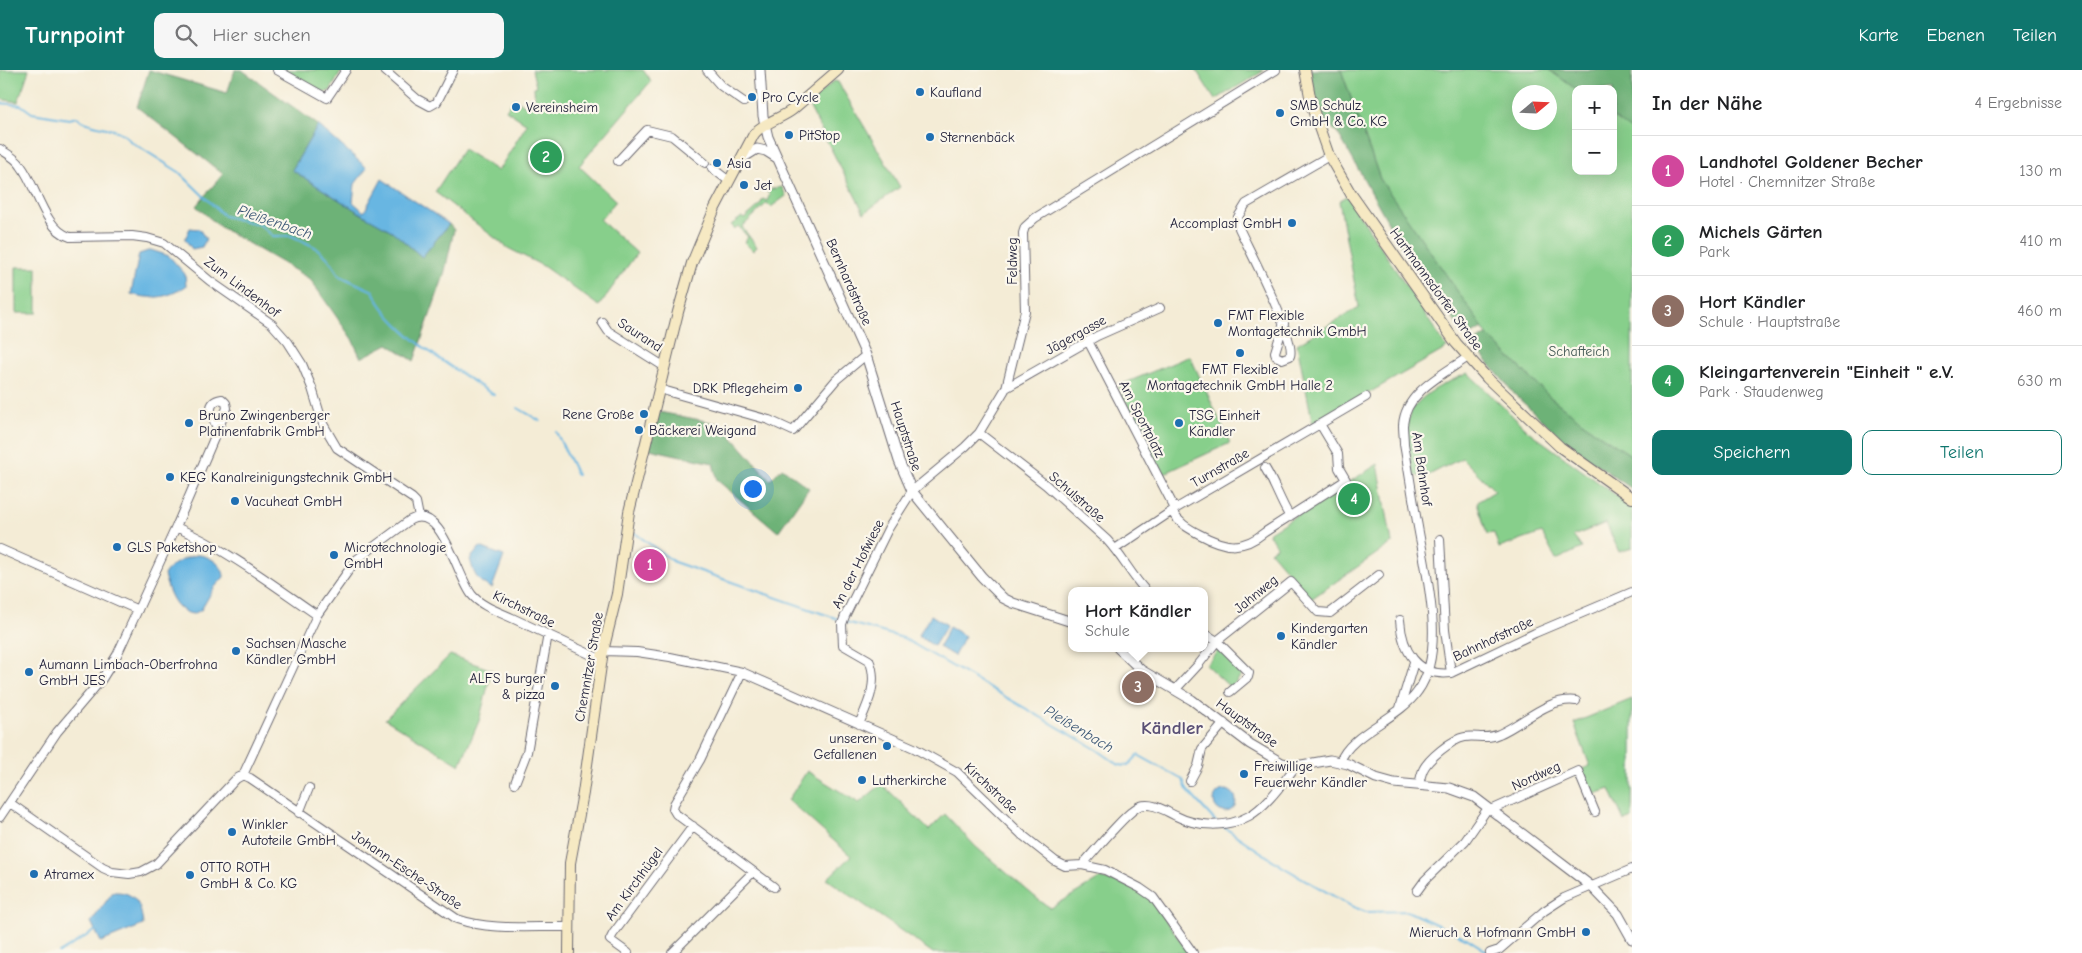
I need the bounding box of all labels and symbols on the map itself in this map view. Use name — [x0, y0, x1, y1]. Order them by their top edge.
place label: Kaufland — [930, 84, 982, 101]
north arrow — [1512, 85, 1557, 130]
marker: Kaufland — [914, 86, 926, 98]
place label: Pro Cycle — [762, 89, 819, 106]
marker: Pro Cycle — [746, 91, 758, 103]
place label: SMB Schulz GmbH & Co. KG — [1290, 97, 1387, 130]
place label: Vereinsheim — [526, 99, 598, 116]
marker: Vereinsheim — [510, 101, 522, 113]
marker: SMB Schulz GmbH & Co. KG — [1274, 107, 1286, 119]
place label: PitStop — [799, 127, 840, 144]
marker: PitStop — [783, 129, 795, 141]
place label: Sternenbäck — [940, 129, 1015, 146]
marker: Sternenbäck — [924, 131, 936, 143]
pin: 2 — [530, 138, 562, 176]
place label: Asia — [727, 155, 751, 172]
marker: Asia — [711, 157, 723, 169]
place label: Jet — [754, 177, 772, 194]
marker: Jet — [738, 179, 750, 191]
water label: Pleißenbach — [235, 201, 315, 243]
place label: Accomplast GmbH — [1170, 215, 1282, 232]
marker: Accomplast GmbH — [1286, 217, 1298, 229]
street label: Hartmannsdorfer Straße — [1386, 225, 1486, 353]
street label: Bernhardstraße — [822, 236, 876, 328]
street label: Feldweg — [1004, 237, 1021, 285]
street label: Zum Lindenhof — [201, 253, 284, 322]
place label: FMT Flexible Montagetechnik GmbH — [1228, 307, 1367, 340]
street label: Jägergasse — [1043, 311, 1109, 359]
street label: Saurand — [614, 314, 666, 356]
marker: FMT Flexible Montagetechnik GmbH — [1212, 317, 1224, 329]
park label: Schafteich — [1548, 343, 1610, 360]
marker: FMT Flexible Montagetechnik GmbH Halle 2 — [1234, 347, 1246, 359]
place label: FMT Flexible Montagetechnik GmbH Halle 2 — [1147, 361, 1333, 394]
street label: Am Sportplatz — [1115, 378, 1169, 460]
place label: DRK Pflegeheim — [693, 380, 788, 397]
marker: DRK Pflegeheim — [792, 382, 804, 394]
street label: Hauptstraße — [887, 399, 925, 473]
place label: Rene Große — [562, 406, 634, 423]
place label: Bruno Zwingenberger Platinenfabrik GmbH — [199, 407, 330, 440]
place label: TSG Einheit Kändler — [1189, 407, 1261, 440]
marker: Rene Große — [638, 408, 650, 420]
marker: Bruno Zwingenberger Platinenfabrik GmbH — [183, 417, 195, 429]
marker: TSG Einheit Kändler — [1173, 417, 1185, 429]
place label: Bäckerei Weigand — [649, 422, 757, 439]
marker: Bäckerei Weigand — [633, 424, 645, 436]
street label: Am Bahnhof — [1408, 431, 1436, 508]
street label: Turnstraße — [1188, 445, 1252, 491]
street label: Schulstraße — [1045, 468, 1109, 526]
place label: KEG Kanalreinigungstechnik GmbH — [180, 469, 392, 486]
marker: KEG Kanalreinigungstechnik GmbH — [164, 471, 176, 483]
your location — [740, 476, 766, 502]
pin: 4 — [1338, 480, 1370, 518]
place label: Vacuheat GmbH — [245, 493, 342, 510]
marker: Vacuheat GmbH — [229, 495, 241, 507]
street label: An der Hofwiese — [828, 516, 888, 612]
place label: GLS Paketshop — [127, 539, 217, 556]
place label: Microtechnologie GmbH — [344, 539, 446, 572]
marker: GLS Paketshop — [111, 541, 123, 553]
pin: 1 — [634, 546, 666, 584]
marker: Microtechnologie GmbH — [328, 549, 340, 561]
street label: Jahnweg — [1231, 571, 1281, 617]
street label: Kirchstraße — [490, 587, 558, 631]
street label: Chemnitzer Straße — [571, 611, 607, 723]
street label: Bahnhofstraße — [1450, 613, 1536, 665]
place label: Kindergarten Kändler — [1291, 620, 1368, 653]
marker: Kindergarten Kändler — [1275, 630, 1287, 642]
place label: Sachsen Masche Kändler GmbH — [246, 635, 346, 668]
marker: Sachsen Masche Kändler GmbH — [230, 645, 242, 657]
place label: Aumann Limbach-Oberfrohna GmbH JES — [39, 656, 218, 689]
marker: Aumann Limbach-Oberfrohna GmbH JES — [23, 666, 35, 678]
pin: 3 — [1122, 668, 1154, 706]
place label: ALFS burger & pizza — [470, 670, 545, 703]
marker: ALFS burger & pizza — [549, 680, 561, 692]
street label: Hauptstraße — [1213, 695, 1281, 751]
water label: Pleißenbach — [1041, 701, 1117, 757]
district label: Kändler — [1141, 717, 1203, 739]
place label: unseren Gefallenen — [813, 730, 877, 763]
marker: unseren Gefallenen — [881, 740, 893, 752]
place label: Freiwillige Feuerwehr Kändler — [1254, 758, 1367, 791]
street label: Nordweg — [1509, 758, 1563, 794]
street label: Kirchstraße — [961, 759, 1021, 817]
marker: Freiwillige Feuerwehr Kändler — [1238, 768, 1250, 780]
place label: Lutherkirche — [872, 772, 946, 789]
marker: Lutherkirche — [856, 774, 868, 786]
place label: Winkler Autoteile GmbH — [242, 816, 336, 849]
marker: Winkler Autoteile GmbH — [226, 826, 238, 838]
street label: Johann-Esche-Straße — [349, 827, 465, 913]
street label: Am Kirchhügel — [602, 844, 666, 924]
place label: OTTO ROTH GmbH & Co. KG — [200, 859, 297, 892]
place label: Atramex — [44, 866, 94, 883]
marker: Atramex — [28, 868, 40, 880]
marker: OTTO ROTH GmbH & Co. KG — [184, 869, 196, 881]
place label: Mieruch & Hofmann GmbH — [1409, 924, 1576, 941]
marker: Mieruch & Hofmann GmbH — [1580, 926, 1592, 938]

